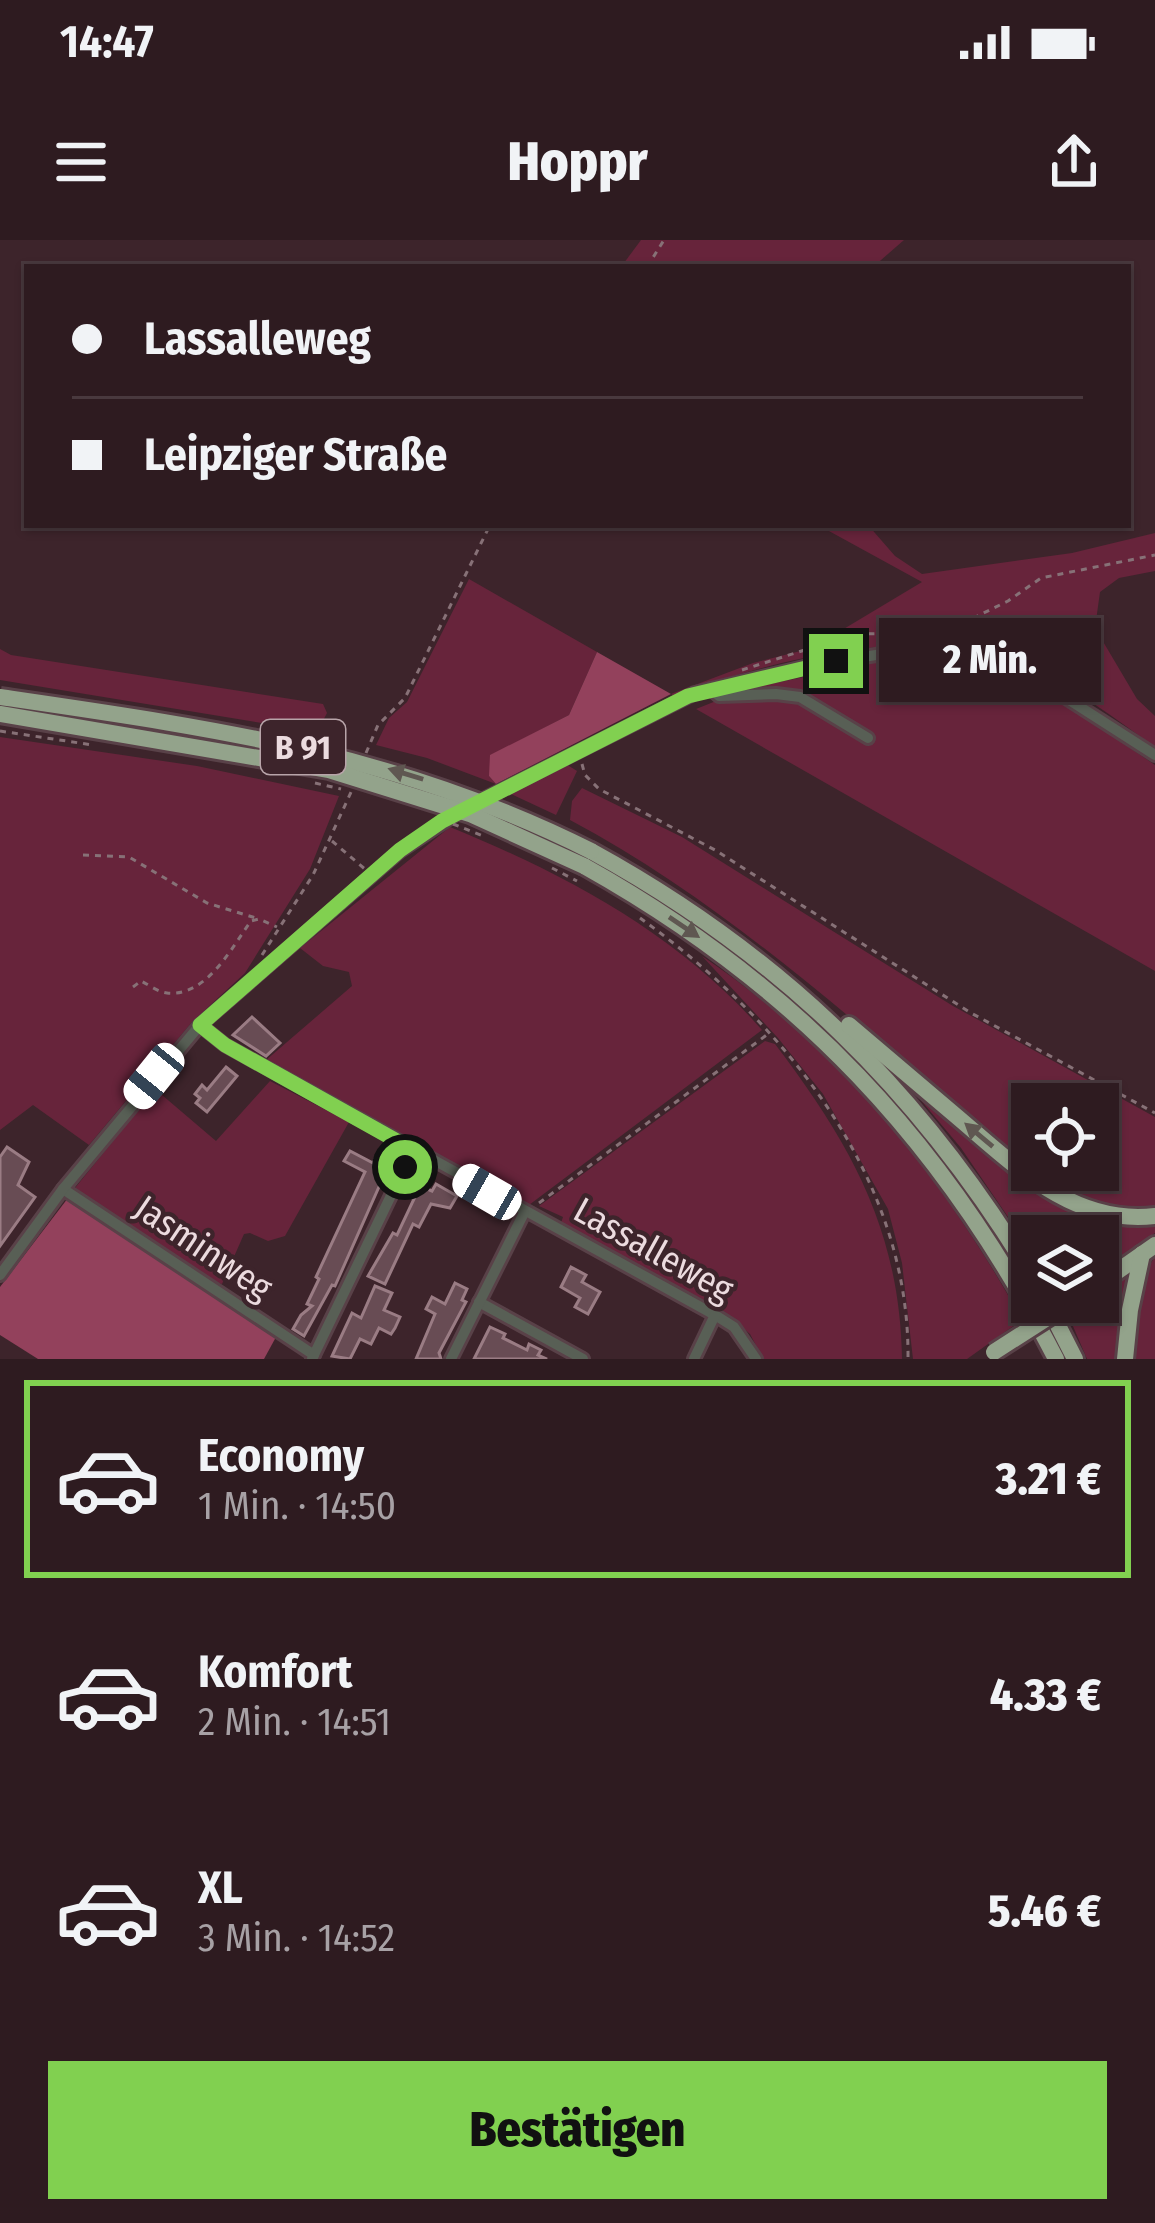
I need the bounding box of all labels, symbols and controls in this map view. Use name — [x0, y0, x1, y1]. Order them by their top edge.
text: 14:47 — [60, 15, 154, 69]
icon: menu — [48, 129, 114, 195]
icon: share — [1041, 129, 1107, 195]
text: Hoppr — [507, 130, 648, 194]
text: Lassalleweg — [144, 312, 371, 366]
text: Leipziger Straße — [144, 428, 447, 482]
callout: 2 Min. — [878, 619, 1100, 703]
route end — [809, 634, 863, 688]
text: 2 Min. — [943, 637, 1037, 683]
road number: B 91 — [261, 720, 345, 774]
one-way arrow — [387, 764, 424, 782]
one-way arrow — [667, 915, 700, 938]
car — [117, 1037, 191, 1115]
map controls — [1011, 1083, 1119, 1323]
button: locate — [1011, 1083, 1119, 1191]
one-way arrow — [964, 1122, 994, 1148]
route start — [378, 1140, 432, 1194]
car — [447, 1158, 527, 1226]
street label: Jasminweg — [126, 1186, 281, 1310]
street label: Lassalleweg — [566, 1188, 741, 1312]
button: layers — [1011, 1215, 1119, 1323]
icon: car — [54, 1425, 162, 1533]
text: Economy — [198, 1429, 364, 1483]
text: 3.21 € — [996, 1452, 1101, 1506]
text: 1 Min. · 14:50 — [198, 1483, 396, 1529]
icon: car — [54, 1641, 162, 1749]
text: Komfort — [198, 1645, 352, 1699]
text: 4.33 € — [990, 1668, 1101, 1722]
text: 2 Min. · 14:51 — [198, 1699, 391, 1745]
icon: car — [54, 1857, 162, 1965]
text: XL — [198, 1861, 243, 1915]
text: 5.46 € — [988, 1884, 1101, 1938]
text: 3 Min. · 14:52 — [198, 1915, 395, 1961]
button: Bestätigen — [48, 2061, 1107, 2199]

